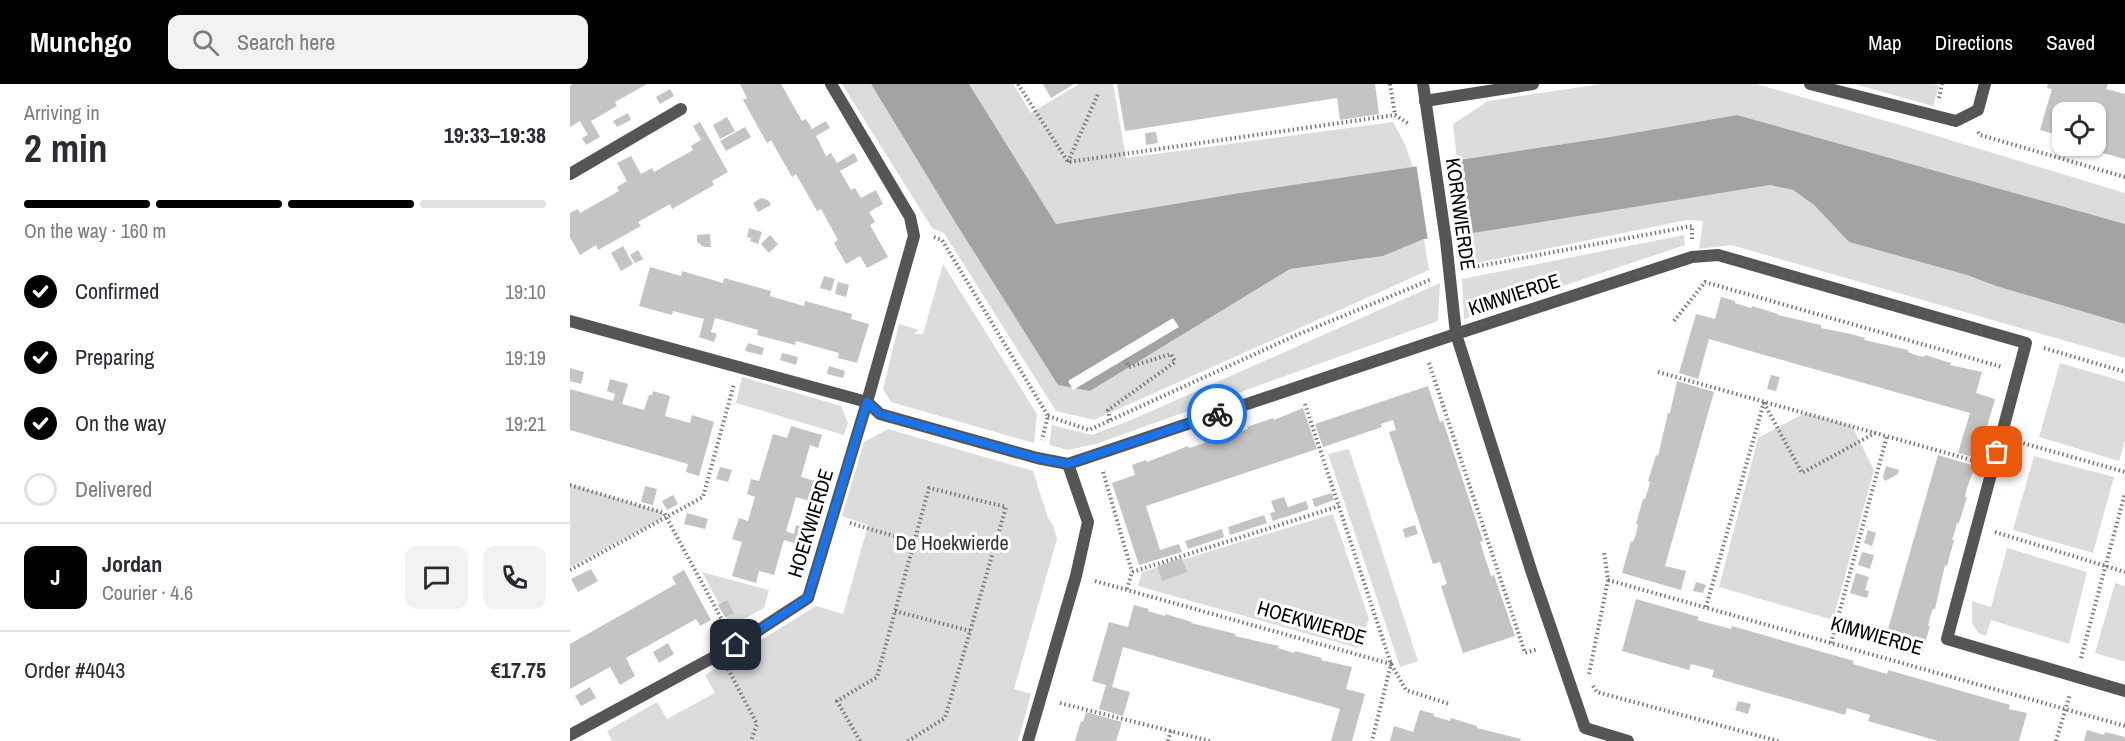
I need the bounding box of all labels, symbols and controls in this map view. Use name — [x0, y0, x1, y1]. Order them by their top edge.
search box — [168, 15, 588, 69]
text: Munchgo — [30, 23, 132, 61]
icon: search — [189, 26, 222, 59]
text: Search here — [237, 27, 335, 57]
text: Map — [1868, 28, 1902, 57]
text: Directions — [1935, 28, 2013, 57]
text: Saved — [2046, 28, 2095, 57]
text: Arriving in — [24, 99, 100, 126]
map controls — [2052, 102, 2106, 156]
button: locate — [2052, 102, 2106, 156]
text: 19:33–19:38 — [444, 120, 546, 150]
text: 2 min — [24, 122, 108, 174]
street label: KORNWIERDE — [1440, 156, 1482, 272]
text: On the way · 160 m — [24, 217, 166, 244]
street label: KIMWIERDE — [1465, 267, 1563, 321]
icon: check — [24, 275, 57, 308]
text: Confirmed — [75, 276, 159, 306]
text: 19:10 — [505, 278, 546, 305]
icon: check — [24, 341, 57, 374]
text: Preparing — [75, 342, 154, 372]
text: 19:19 — [505, 344, 546, 371]
courier — [1187, 384, 1247, 444]
icon: bike — [1201, 398, 1234, 431]
icon: check — [24, 407, 57, 440]
text: On the way — [75, 408, 166, 438]
text: 19:21 — [505, 410, 546, 437]
pin — [1971, 426, 2022, 477]
icon: bag — [1980, 435, 2013, 468]
street label: HOEKWIERDE — [781, 465, 839, 581]
text: Delivered — [75, 474, 152, 504]
park label: De Hoekwierde — [895, 529, 1009, 556]
button: chat — [405, 546, 468, 609]
button: phone — [483, 546, 546, 609]
text: Jordan — [102, 549, 162, 579]
text: J — [50, 562, 61, 592]
text: Courier · 4.6 — [102, 579, 193, 606]
street label: HOEKWIERDE — [1254, 594, 1370, 650]
street label: KIMWIERDE — [1828, 609, 1926, 661]
pin — [710, 619, 761, 670]
icon: home — [719, 628, 752, 661]
text: Order #4043 — [24, 655, 125, 685]
text: €17.75 — [491, 655, 546, 685]

